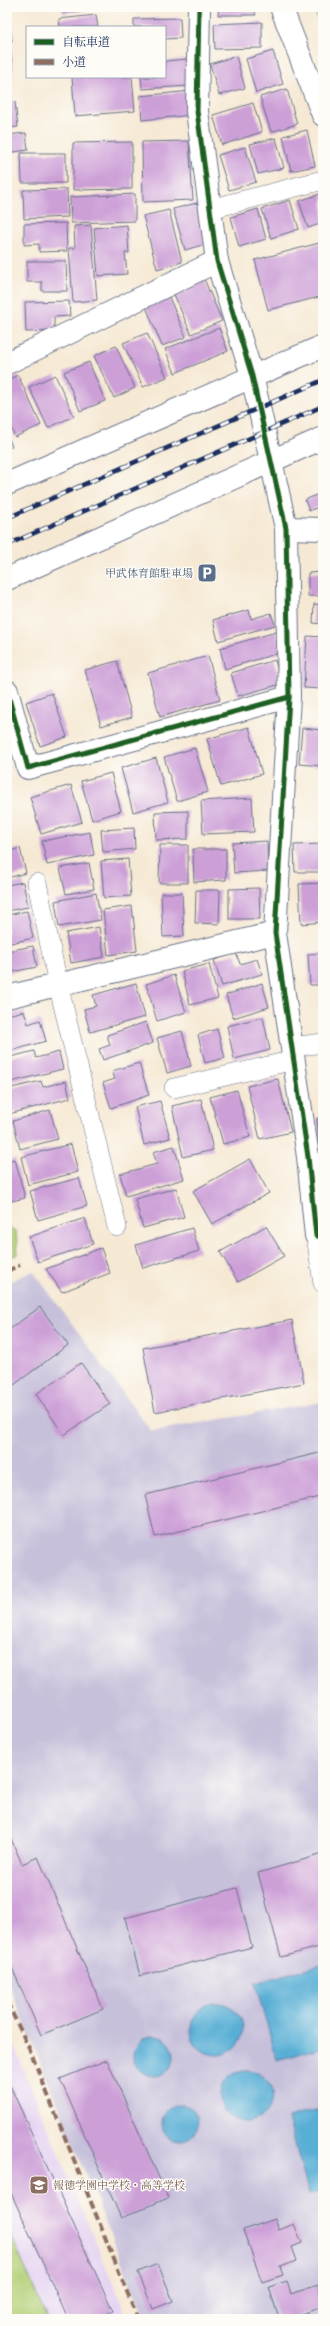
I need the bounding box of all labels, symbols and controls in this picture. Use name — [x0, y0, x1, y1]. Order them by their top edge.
legend — [26, 26, 166, 78]
text: 自転車道 — [62, 34, 110, 49]
text: 小道 — [62, 54, 86, 69]
parking icon: 甲武体育館駐車場 — [196, 562, 218, 584]
place label: 甲武体育館駐車場 — [105, 566, 193, 580]
school or university icon: 報徳学園中学校・高等学校 — [28, 2174, 50, 2196]
place label: 報徳学園中学校・高等学校 — [53, 2178, 185, 2192]

